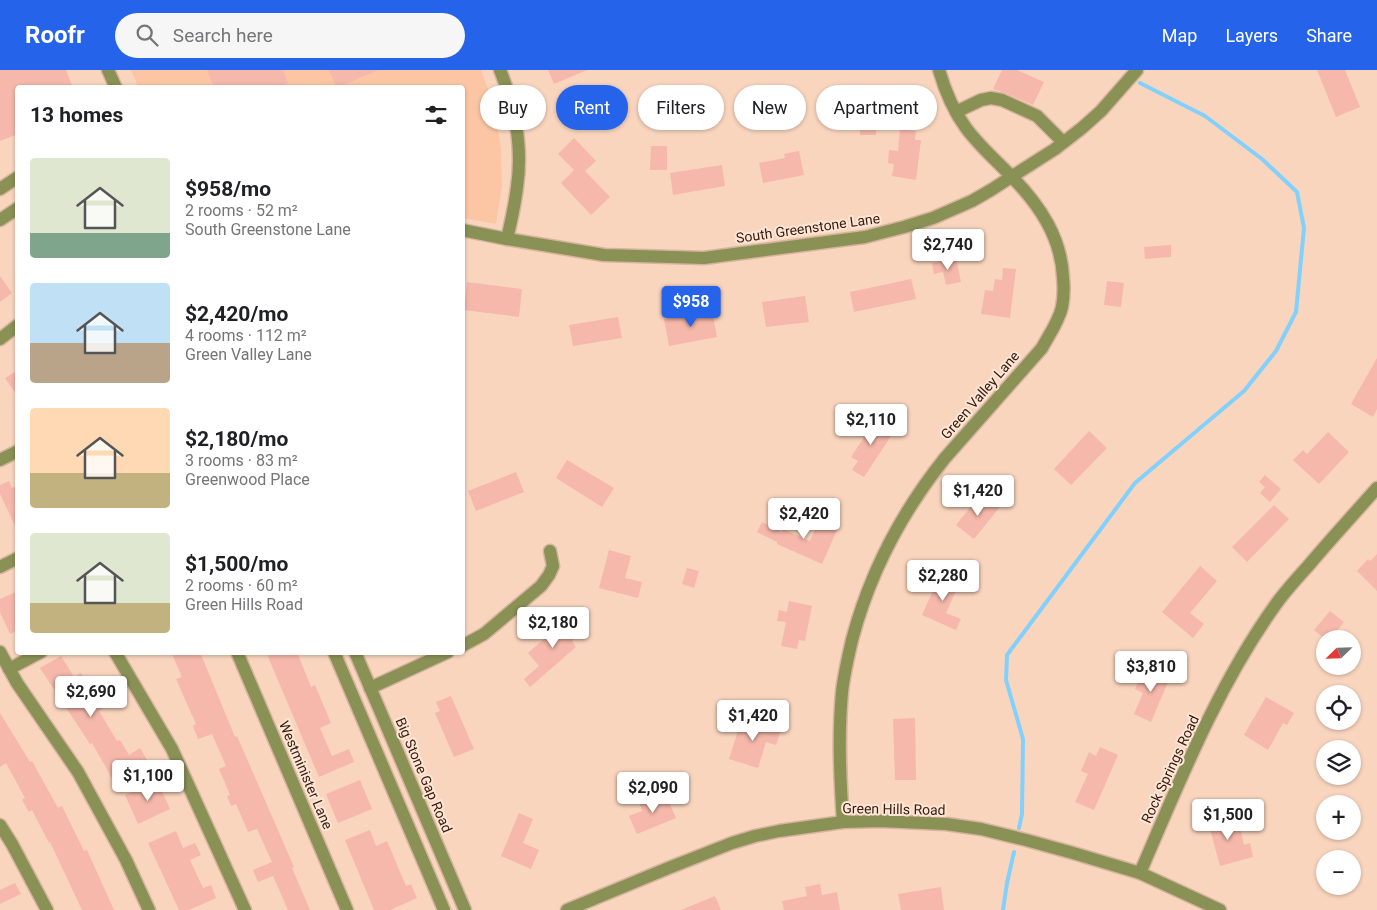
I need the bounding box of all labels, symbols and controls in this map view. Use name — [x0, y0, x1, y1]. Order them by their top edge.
search box — [115, 13, 465, 58]
text: Roofr — [25, 21, 85, 49]
icon: search — [133, 21, 161, 49]
text: Search here — [173, 24, 273, 47]
text: Map — [1162, 25, 1197, 46]
text: Layers — [1225, 25, 1278, 46]
text: Share — [1306, 25, 1352, 46]
chip: Buy — [480, 85, 546, 130]
chip: Rent — [556, 85, 628, 130]
chip: Filters — [638, 85, 724, 130]
chip: New — [734, 85, 806, 130]
chip: Apartment — [816, 85, 937, 130]
icon: filters — [422, 101, 450, 129]
text: 13 homes — [30, 103, 123, 127]
text: $958/mo — [185, 177, 271, 201]
icon: home — [70, 178, 130, 238]
text: 2 rooms · 52 m² — [185, 201, 298, 220]
street label: South Greenstone Lane — [735, 210, 881, 246]
text: South Greenstone Lane — [185, 220, 351, 239]
pin: $2,740 — [907, 228, 989, 271]
text: $2,740 — [923, 235, 973, 254]
pin: $958 — [661, 286, 721, 328]
text: $958 — [673, 292, 709, 311]
text: $2,420/mo — [185, 302, 288, 326]
icon: home — [70, 303, 130, 363]
text: 4 rooms · 112 m² — [185, 326, 307, 345]
text: Green Valley Lane — [185, 345, 312, 364]
street label: Green Valley Lane — [938, 348, 1022, 442]
pin: $2,110 — [830, 404, 912, 446]
text: $2,110 — [846, 410, 896, 429]
text: $2,180/mo — [185, 427, 288, 451]
icon: home — [70, 428, 130, 488]
text: 3 rooms · 83 m² — [185, 451, 298, 470]
text: Greenwood Place — [185, 470, 310, 489]
pin: $1,420 — [937, 474, 1019, 517]
text: $1,420 — [953, 481, 1003, 500]
pin: $2,420 — [763, 498, 845, 540]
text: $2,420 — [779, 504, 829, 523]
text: $1,500/mo — [185, 552, 288, 576]
icon: home — [70, 553, 130, 613]
pin: $2,280 — [902, 560, 984, 602]
text: $2,280 — [918, 566, 968, 585]
text: 2 rooms · 60 m² — [185, 576, 298, 595]
text: Green Hills Road — [185, 595, 303, 614]
pin: $2,180 — [512, 606, 594, 649]
text: $2,180 — [528, 613, 578, 632]
north arrow — [1316, 630, 1361, 675]
map controls — [1316, 630, 1361, 895]
pin: $3,810 — [1110, 650, 1192, 693]
text: $3,810 — [1126, 657, 1176, 676]
pin: $2,690 — [50, 676, 132, 718]
text: $2,690 — [66, 682, 116, 701]
button: locate — [1316, 685, 1361, 730]
pin: $1,420 — [712, 700, 794, 742]
text: $1,420 — [728, 706, 778, 725]
street label: Rock Springs Road — [1138, 712, 1202, 826]
street label: Big Stone Gap Road — [393, 715, 455, 835]
street label: Westminister Lane — [276, 718, 336, 832]
button: layers — [1316, 740, 1361, 785]
pin: $1,100 — [107, 760, 189, 802]
text: $1,100 — [123, 766, 173, 785]
pin: $2,090 — [612, 772, 694, 814]
text: $2,090 — [628, 778, 678, 797]
button: + — [1316, 795, 1361, 840]
pin: $1,500 — [1187, 798, 1269, 841]
street label: Green Hills Road — [842, 800, 946, 818]
text: $1,500 — [1203, 805, 1253, 824]
button: − — [1316, 850, 1361, 895]

